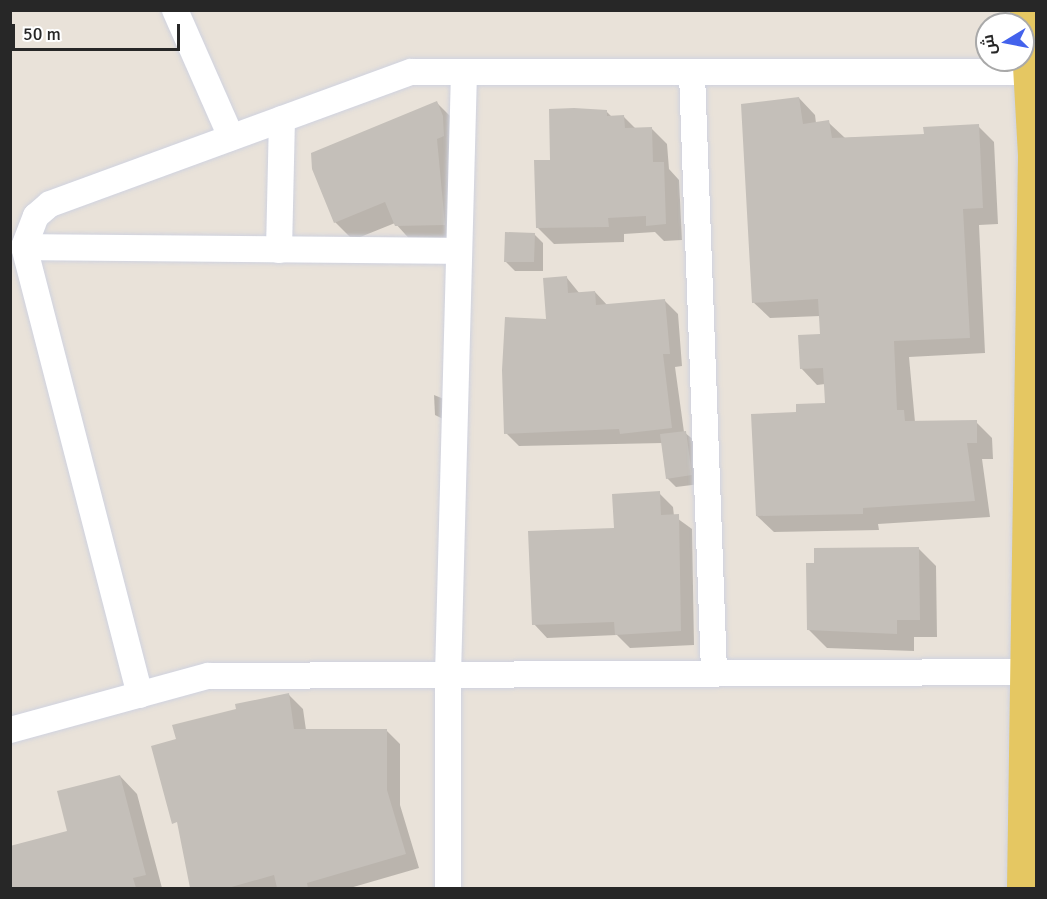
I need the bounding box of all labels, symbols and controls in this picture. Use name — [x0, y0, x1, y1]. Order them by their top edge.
scale bar — [15, 12, 183, 50]
north arrow — [975, 12, 1035, 72]
text: 50 m — [23, 23, 61, 45]
text: ش — [978, 33, 1001, 57]

